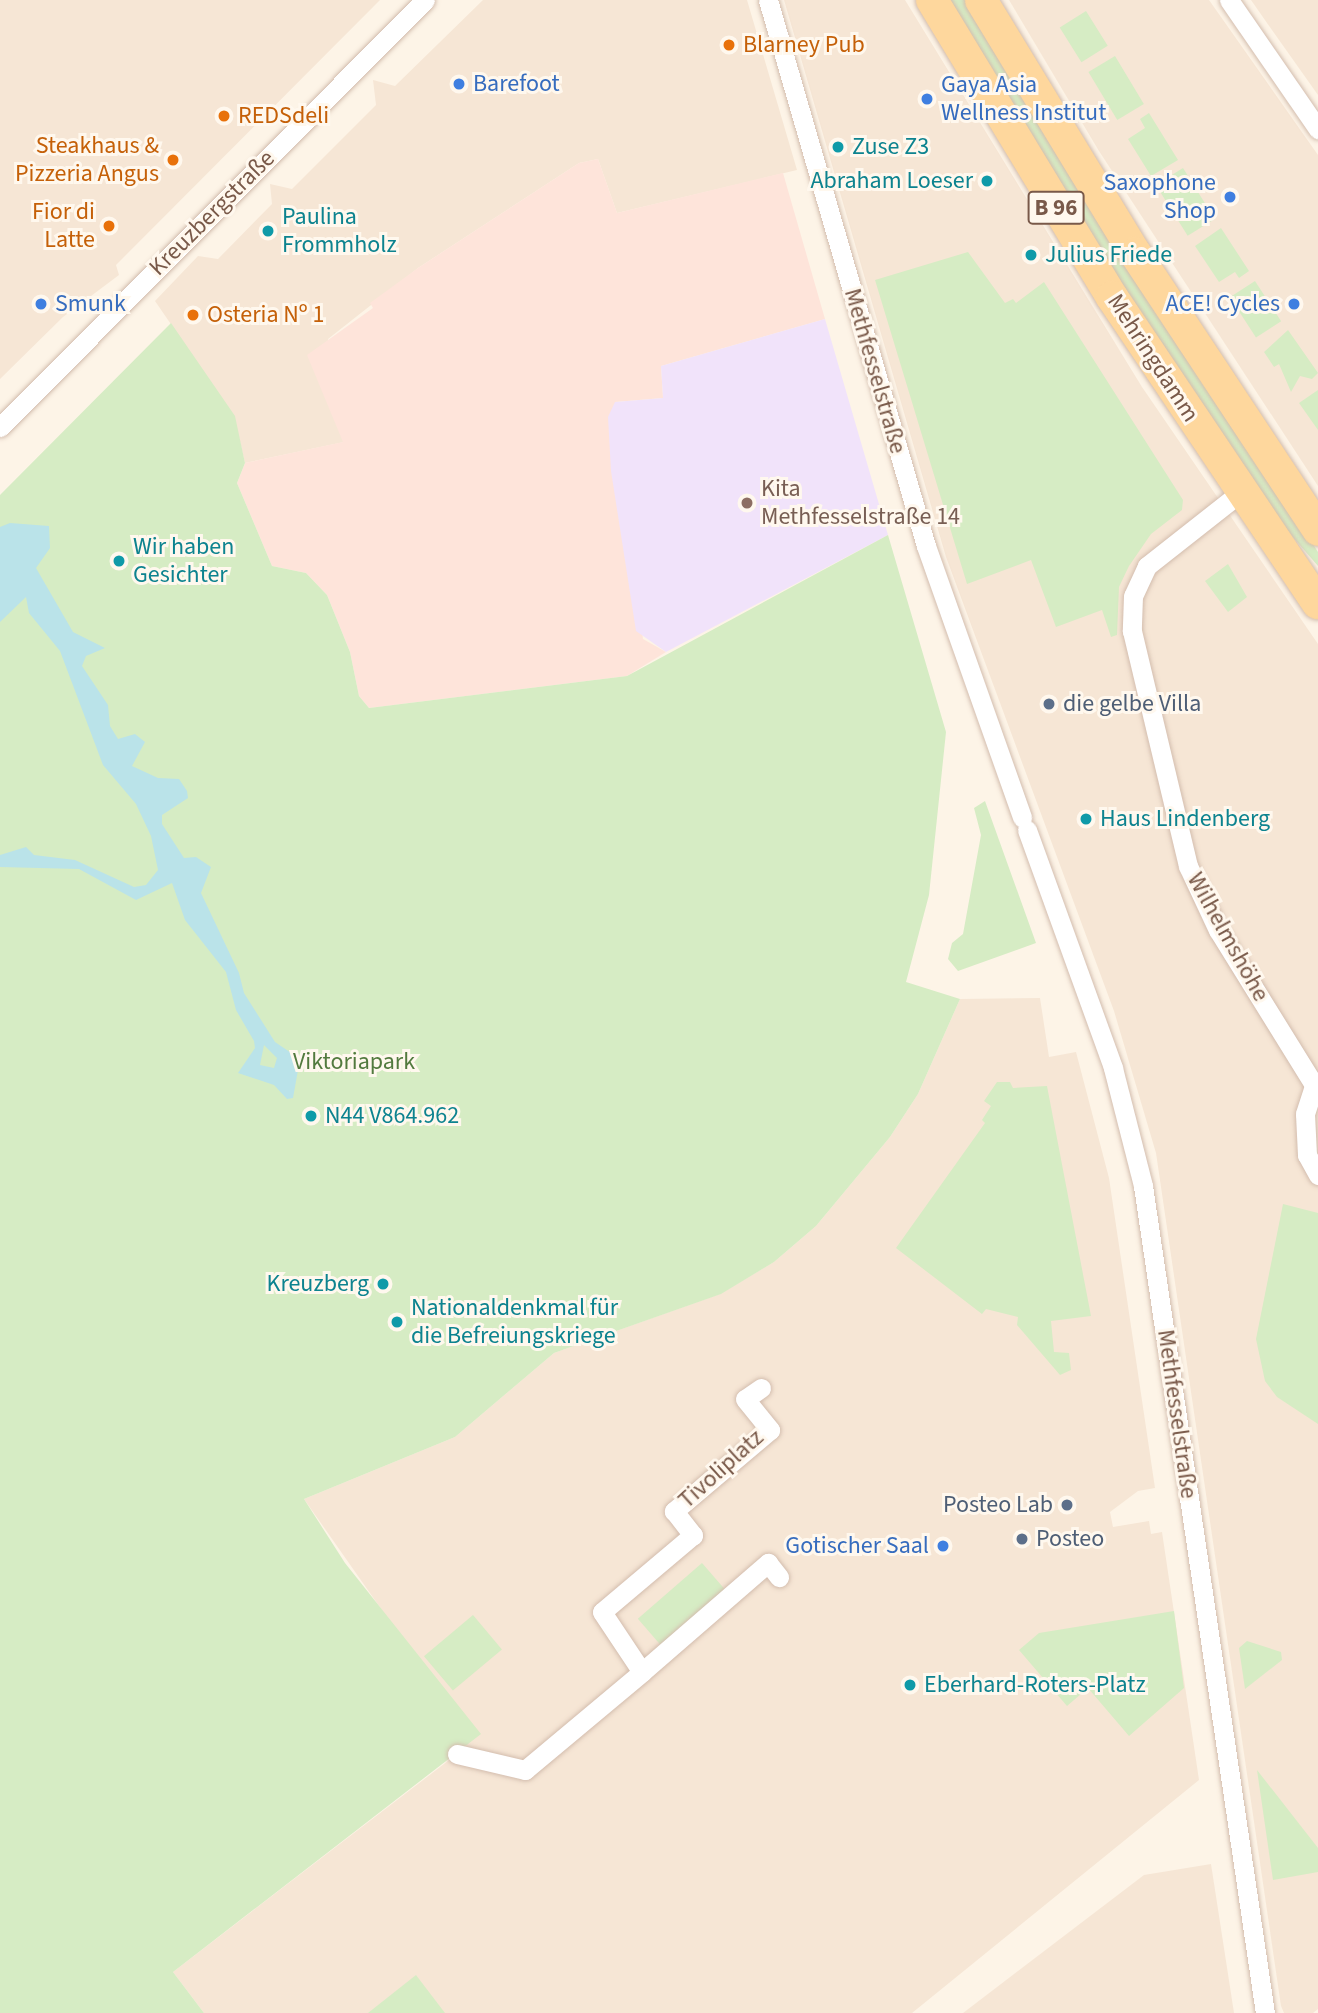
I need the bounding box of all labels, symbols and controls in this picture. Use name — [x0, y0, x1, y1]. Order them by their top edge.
place label: Blarney Pub — [743, 31, 865, 59]
marker: Blarney Pub — [721, 37, 737, 53]
place label: Barefoot — [473, 70, 560, 98]
place label: Gaya Asia Wellness Institut — [941, 71, 1106, 127]
marker: Barefoot — [451, 76, 467, 92]
marker: Gaya Asia Wellness Institut — [919, 91, 935, 107]
place label: REDSdeli — [238, 102, 329, 130]
marker: REDSdeli — [216, 108, 232, 124]
place label: Steakhaus & Pizzeria Angus — [15, 132, 159, 188]
place label: Zuse Z3 — [852, 133, 929, 161]
marker: Zuse Z3 — [830, 139, 846, 155]
street label: Kreuzbergstraße — [143, 144, 281, 282]
marker: Steakhaus & Pizzeria Angus — [165, 152, 181, 168]
place label: Abraham Loeser — [810, 167, 973, 195]
place label: Saxophone Shop — [1103, 169, 1216, 225]
marker: Abraham Loeser — [979, 173, 995, 189]
road number: B 96 — [1026, 188, 1086, 228]
marker: Saxophone Shop — [1222, 189, 1238, 205]
place label: Fior di Latte — [32, 198, 95, 254]
place label: Paulina Frommholz — [282, 203, 397, 259]
marker: Fior di Latte — [101, 218, 117, 234]
marker: Paulina Frommholz — [260, 223, 276, 239]
place label: Julius Friede — [1045, 241, 1172, 269]
marker: Julius Friede — [1023, 247, 1039, 263]
street label: Methfesselstraße — [838, 285, 912, 457]
street label: Mehringdamm — [1101, 289, 1205, 427]
place label: Smunk — [55, 290, 126, 318]
place label: ACE! Cycles — [1166, 290, 1280, 318]
marker: Smunk — [33, 296, 49, 312]
marker: ACE! Cycles — [1286, 296, 1302, 312]
place label: Osteria Nº 1 — [207, 301, 324, 329]
marker: Osteria Nº 1 — [185, 307, 201, 323]
place label: Kita Methfesselstraße 14 — [761, 475, 960, 531]
marker: Kita Methfesselstraße 14 — [739, 495, 755, 511]
place label: Wir haben Gesichter — [133, 533, 234, 589]
marker: Wir haben Gesichter — [111, 553, 127, 569]
place label: die gelbe Villa — [1063, 690, 1201, 718]
marker: die gelbe Villa — [1041, 696, 1057, 712]
place label: Haus Lindenberg — [1100, 805, 1270, 833]
marker: Haus Lindenberg — [1078, 811, 1094, 827]
street label: Wilhelmshöhe — [1181, 868, 1275, 1006]
park label: Viktoriapark — [293, 1048, 415, 1076]
place label: N44 V864.962 — [325, 1102, 459, 1130]
marker: N44 V864.962 — [303, 1108, 319, 1124]
place label: Kreuzberg — [266, 1270, 369, 1298]
marker: Kreuzberg — [375, 1276, 391, 1292]
place label: Nationaldenkmal für die Befreiungskriege — [411, 1294, 618, 1350]
marker: Nationaldenkmal für die Befreiungskriege — [389, 1314, 405, 1330]
street label: Methfesselstraße — [1151, 1328, 1203, 1500]
street label: Tivoliplatz — [673, 1423, 769, 1515]
place label: Posteo Lab — [943, 1491, 1053, 1519]
marker: Posteo Lab — [1059, 1497, 1075, 1513]
place label: Posteo — [1036, 1525, 1104, 1553]
marker: Posteo — [1014, 1531, 1030, 1547]
place label: Gotischer Saal — [785, 1532, 929, 1560]
marker: Gotischer Saal — [935, 1538, 951, 1554]
place label: Eberhard-Roters-Platz — [924, 1671, 1146, 1699]
marker: Eberhard-Roters-Platz — [902, 1677, 918, 1693]

